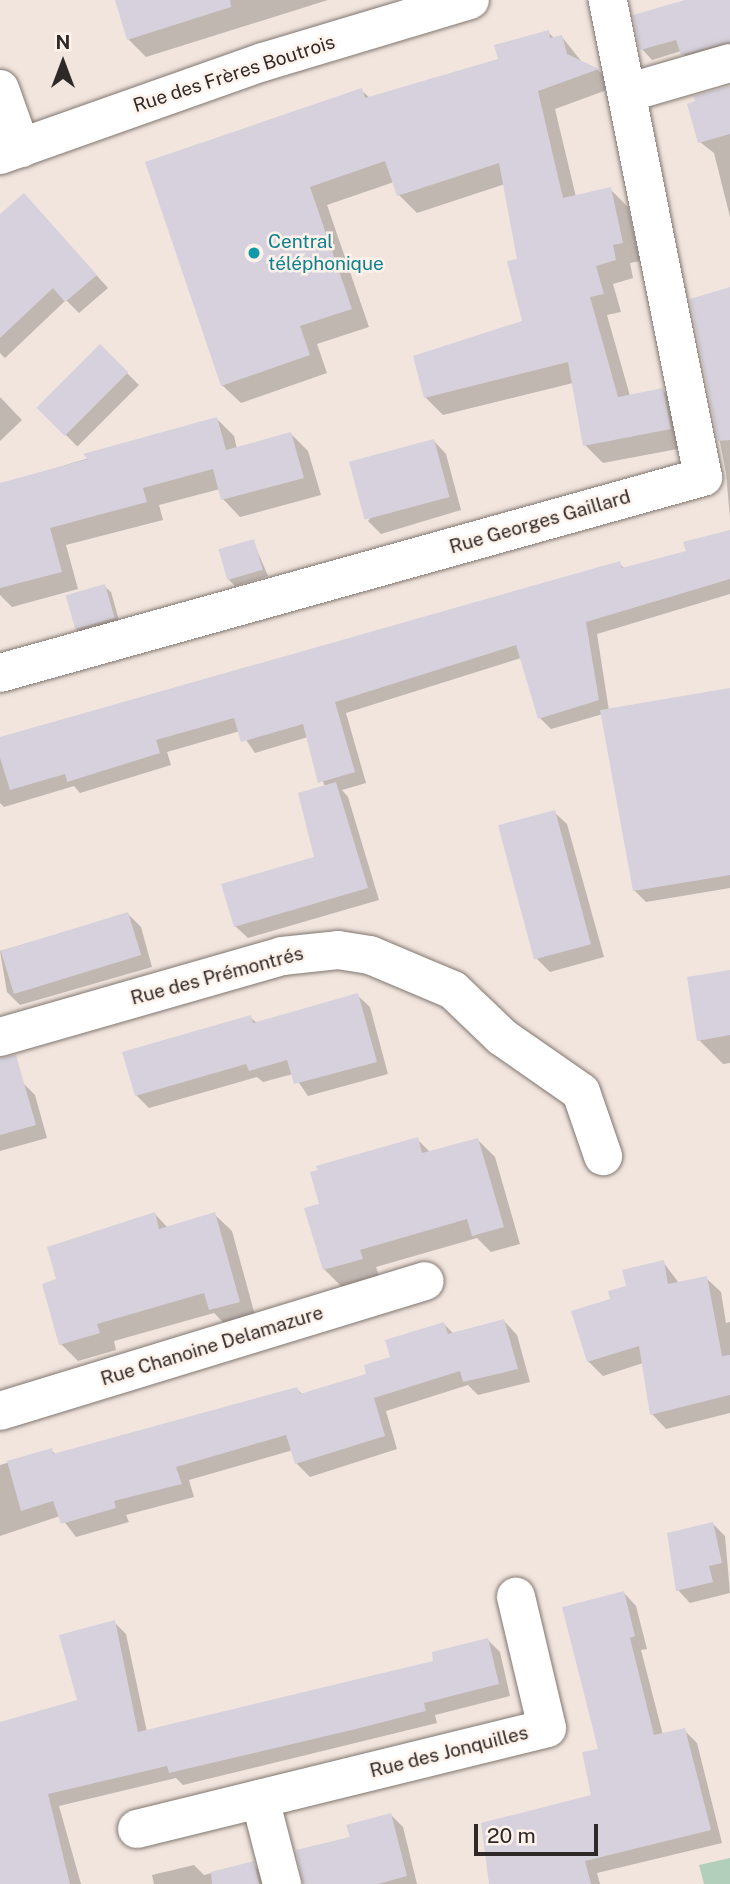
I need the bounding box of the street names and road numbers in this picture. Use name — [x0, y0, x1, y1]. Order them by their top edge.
street label: Rue des Frères Boutrois — [130, 31, 338, 117]
street label: Rue Georges Gaillard — [447, 485, 633, 559]
street label: Rue des Prémontrés — [128, 942, 306, 1010]
street label: Rue Chanoine Delamazure — [98, 1301, 326, 1391]
street label: Rue des Jonquilles — [367, 1721, 531, 1783]

